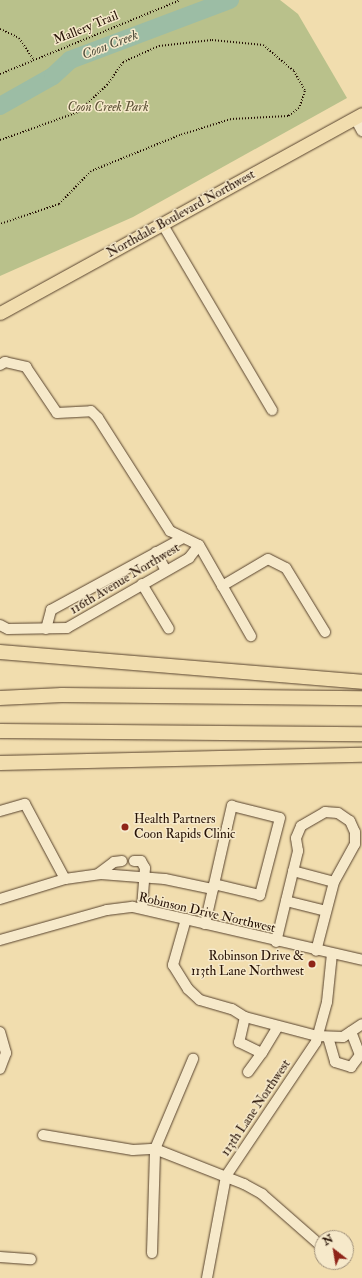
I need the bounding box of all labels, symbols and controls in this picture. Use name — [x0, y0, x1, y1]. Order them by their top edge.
street label: Mallery Trail — [51, 8, 121, 48]
water label: Coon Creek — [80, 27, 140, 63]
park label: Coon Creek Park — [67, 99, 149, 115]
street label: Northdale Boulevard Northwest — [104, 167, 258, 261]
street label: 116th Avenue Northwest — [67, 540, 183, 618]
place label: Health Partners Coon Rapids Clinic — [134, 812, 235, 843]
marker: Health Partners Coon Rapids Clinic — [119, 821, 131, 833]
street label: Robinson Drive Northwest — [137, 890, 277, 936]
place label: Robinson Drive & 113th Lane Northwest — [191, 949, 304, 980]
marker: Robinson Drive & 113th Lane Northwest — [307, 959, 317, 969]
street label: 113th Lane Northwest — [218, 1057, 294, 1159]
north arrow — [314, 1230, 354, 1270]
text: N — [320, 1232, 336, 1248]

